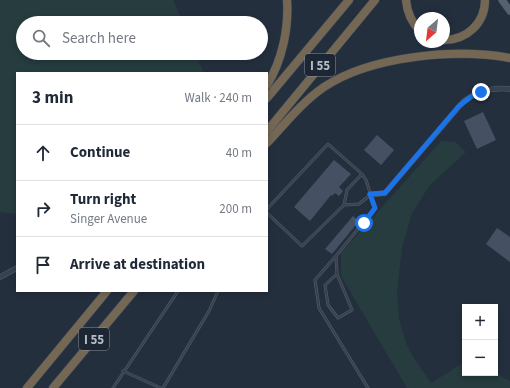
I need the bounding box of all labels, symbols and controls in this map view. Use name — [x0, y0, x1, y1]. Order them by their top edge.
north arrow — [414, 12, 450, 48]
search box — [16, 16, 268, 60]
icon: search — [30, 27, 52, 49]
text: Search here — [62, 28, 136, 49]
road number: I 55 — [305, 54, 335, 76]
route end — [472, 83, 490, 101]
text: 3 min — [32, 86, 73, 110]
text: Walk · 240 m — [184, 89, 252, 107]
icon: ahead — [32, 142, 54, 164]
text: Continue — [70, 142, 130, 163]
text: 40 m — [226, 144, 252, 162]
text: Turn right — [70, 189, 136, 210]
icon: right — [32, 198, 54, 220]
text: 200 m — [219, 200, 252, 218]
text: Singer Avenue — [70, 210, 147, 228]
route start — [355, 214, 373, 232]
icon: arrive — [32, 254, 54, 276]
text: Arrive at destination — [70, 254, 205, 275]
map controls — [462, 304, 498, 376]
button: + — [462, 304, 498, 340]
road number: I 55 — [79, 328, 109, 350]
button: − — [462, 340, 498, 376]

